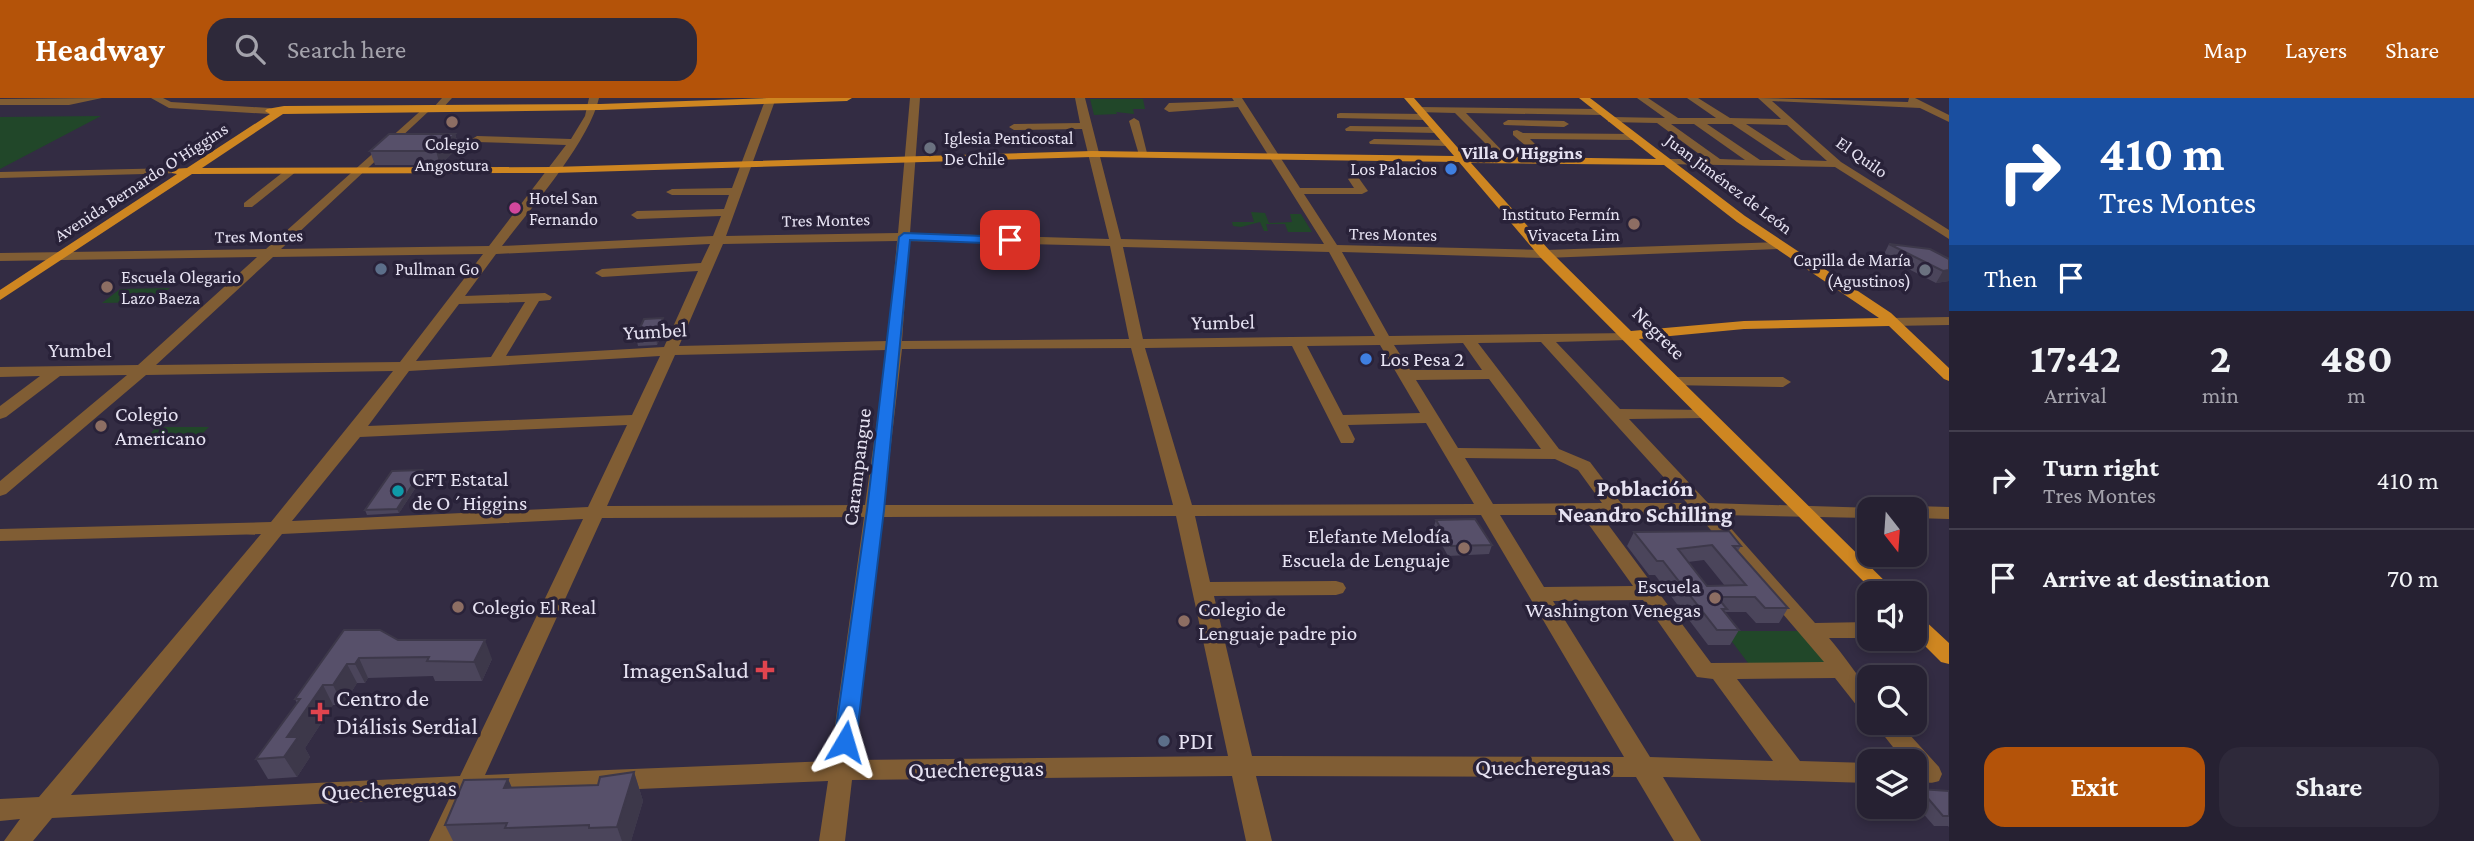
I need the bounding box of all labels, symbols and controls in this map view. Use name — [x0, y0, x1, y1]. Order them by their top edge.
search box — [207, 18, 697, 81]
icon: search — [231, 30, 269, 68]
text: Headway — [35, 31, 165, 68]
text: Search here — [287, 35, 406, 64]
text: Map — [2203, 36, 2247, 63]
text: Layers — [2285, 36, 2347, 63]
text: Share — [2385, 36, 2439, 63]
marker: Colegio Angostura — [444, 114, 460, 130]
street label: Avenida Bernardo O'Higgins — [50, 118, 232, 246]
icon: right — [1984, 126, 2075, 217]
text: 410 m — [2099, 126, 2224, 181]
place label: Iglesia Penticostal De Chile — [944, 128, 1074, 169]
street label: Juan Jiménez de León — [1660, 129, 1797, 238]
street label: El Quilo — [1833, 132, 1891, 182]
place label: Colegio Angostura — [415, 134, 489, 175]
marker: Iglesia Penticostal De Chile — [922, 140, 938, 156]
district label: Villa O'Higgins — [1461, 142, 1583, 163]
place label: Los Palacios — [1350, 159, 1437, 179]
marker: Los Palacios — [1443, 161, 1459, 177]
text: Tres Montes — [2099, 184, 2256, 220]
place label: Hotel San Fernando — [529, 188, 598, 229]
marker: Hotel San Fernando — [507, 200, 523, 216]
place label: Instituto Fermín Vivaceta Lim — [1502, 204, 1621, 245]
street label: Tres Montes — [782, 209, 870, 231]
pin — [980, 210, 1040, 270]
marker: Instituto Fermín Vivaceta Lim — [1626, 216, 1642, 232]
icon: arrive — [991, 221, 1029, 259]
street label: Tres Montes — [1349, 223, 1437, 245]
street label: Tres Montes — [215, 225, 303, 247]
place label: Capilla de María (Agustinos) — [1793, 250, 1911, 292]
place label: Pullman Go — [395, 259, 479, 279]
icon: arrive — [2052, 259, 2090, 297]
marker: Pullman Go — [373, 261, 389, 277]
marker: Capilla de María (Agustinos) — [1917, 262, 1933, 278]
text: Then — [1984, 264, 2038, 293]
place label: Escuela Olegario Lazo Baeza — [121, 267, 241, 308]
marker: Escuela Olegario Lazo Baeza — [99, 279, 115, 295]
street label: Negrete — [1627, 301, 1691, 365]
street label: Yumbel — [1191, 309, 1255, 335]
street label: Yumbel — [623, 317, 687, 345]
text: 17:42 — [2030, 334, 2121, 381]
text: 2 — [2210, 334, 2231, 381]
text: 480 — [2320, 334, 2393, 381]
street label: Yumbel — [48, 338, 112, 362]
place label: Los Pesa 2 — [1380, 347, 1464, 371]
marker: Los Pesa 2 — [1358, 351, 1374, 367]
text: Arrival — [2044, 382, 2107, 408]
text: min — [2202, 382, 2239, 408]
text: m — [2347, 382, 2366, 408]
place label: Colegio Americano — [115, 402, 206, 450]
street label: Carampangue — [838, 407, 876, 527]
marker: Colegio Americano — [93, 418, 109, 434]
text: Turn right — [2043, 453, 2159, 482]
icon: right — [1984, 461, 2022, 499]
text: 410 m — [2377, 466, 2439, 495]
place label: CFT Estatal de O´Higgins — [412, 467, 527, 515]
district label: Población Neandro Schilling — [1558, 475, 1733, 527]
text: Tres Montes — [2043, 482, 2156, 508]
marker: CFT Estatal de O´Higgins — [390, 483, 406, 499]
north arrow — [1857, 497, 1927, 567]
map controls — [1857, 497, 1927, 819]
place label: Elefante Melodía Escuela de Lenguaje — [1282, 524, 1450, 572]
marker: Elefante Melodía Escuela de Lenguaje — [1456, 540, 1472, 556]
icon: arrive — [1984, 559, 2022, 597]
text: Arrive at destination — [2043, 564, 2270, 593]
text: 70 m — [2387, 564, 2439, 593]
place label: Escuela Washington Venegas — [1525, 574, 1701, 622]
button: sound — [1857, 581, 1927, 651]
marker: Escuela Washington Venegas — [1707, 590, 1723, 606]
place label: Colegio El Real — [472, 595, 596, 619]
place label: Colegio de Lenguaje padre pio — [1198, 597, 1357, 645]
marker: Colegio El Real — [450, 599, 466, 615]
marker: Colegio de Lenguaje padre pio — [1176, 613, 1192, 629]
place label: ImagenSalud — [622, 656, 749, 683]
marker: ImagenSalud — [755, 660, 775, 680]
button: search — [1857, 665, 1927, 735]
place label: Centro de Diálisis Serdial — [336, 684, 478, 739]
marker: Centro de Diálisis Serdial — [310, 702, 330, 722]
position arrow — [808, 705, 882, 779]
place label: PDI — [1178, 727, 1213, 754]
marker: PDI — [1156, 733, 1172, 749]
button: Exit — [1984, 747, 2205, 827]
button: Share — [2219, 747, 2439, 827]
button: layers — [1857, 749, 1927, 819]
street label: Quechereguas — [1475, 753, 1611, 780]
street label: Quechereguas — [908, 754, 1044, 783]
street label: Quechereguas — [321, 774, 457, 805]

